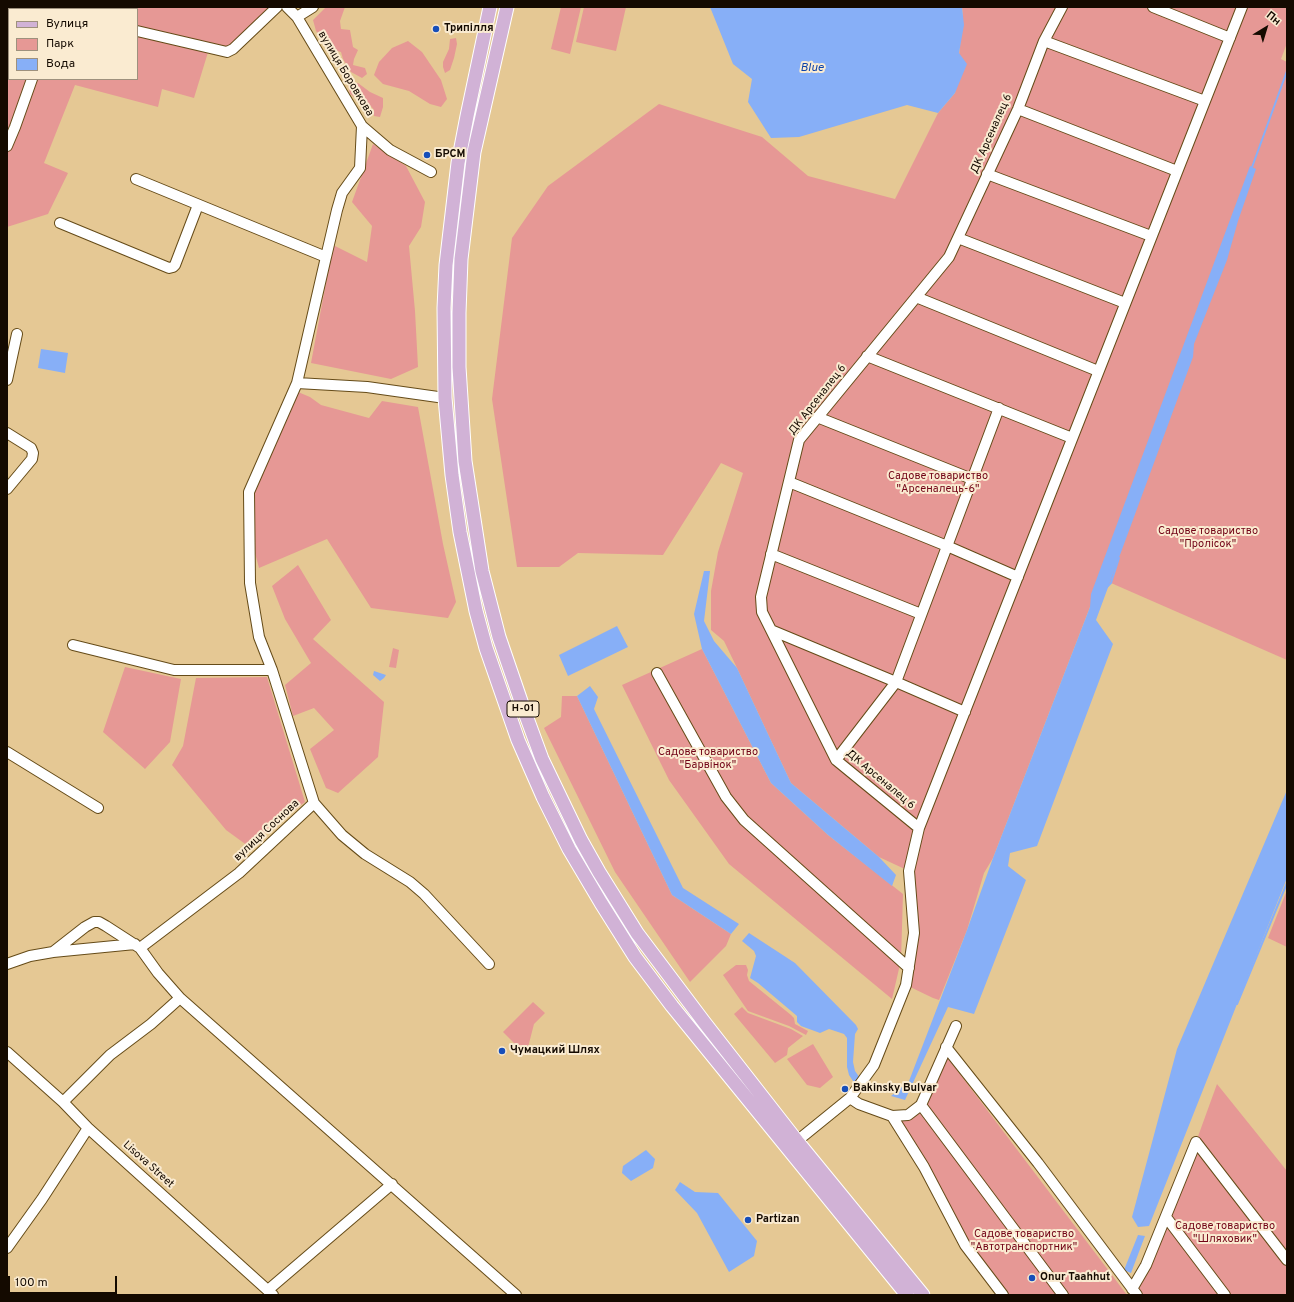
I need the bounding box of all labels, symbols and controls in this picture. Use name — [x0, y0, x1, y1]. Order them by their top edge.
legend — [8, 8, 138, 80]
north arrow — [1246, 8, 1286, 48]
text: Пн — [1263, 8, 1284, 29]
text: Вулиця — [46, 16, 88, 32]
place label: Трипілля — [444, 22, 493, 36]
marker: Трипілля — [431, 24, 441, 34]
street label: вулиця Боровкова — [314, 29, 376, 119]
text: Парк — [46, 36, 74, 52]
text: Вода — [46, 56, 75, 72]
water label: Blue — [800, 62, 824, 76]
street label: ДК Арсеналец 6 — [969, 92, 1015, 176]
place label: БРСМ — [435, 148, 465, 162]
marker: БРСМ — [422, 150, 432, 160]
street label: ДК Арсеналец 6 — [786, 362, 850, 438]
park label: Садове товариство "Арсеналець-6" — [888, 470, 988, 496]
park label: Садове товариство "Пролісок" — [1158, 525, 1258, 551]
road number: Н-01 — [507, 701, 539, 717]
park label: Садове товариство "Барвінок" — [658, 746, 758, 772]
street label: ДК Арсеналец 6 — [843, 747, 917, 813]
street label: вулиця Соснова — [232, 797, 302, 865]
place label: Чумацкий Шлях — [510, 1044, 600, 1058]
marker: Чумацкий Шлях — [497, 1046, 507, 1056]
place label: Bakinsky Bulvar — [853, 1082, 937, 1096]
marker: Bakinsky Bulvar — [840, 1084, 850, 1094]
street label: Lisova Street — [120, 1139, 176, 1191]
place label: Partizan — [756, 1213, 799, 1227]
marker: Partizan — [743, 1215, 753, 1225]
park label: Садове товариство "Шляховик" — [1175, 1220, 1275, 1246]
park label: Садове товариство "Автотранспортник" — [971, 1228, 1077, 1254]
scale bar — [10, 1268, 119, 1294]
place label: Onur Taahhut — [1040, 1271, 1110, 1285]
marker: Onur Taahhut — [1027, 1273, 1037, 1283]
text: 100 m — [15, 1275, 48, 1291]

